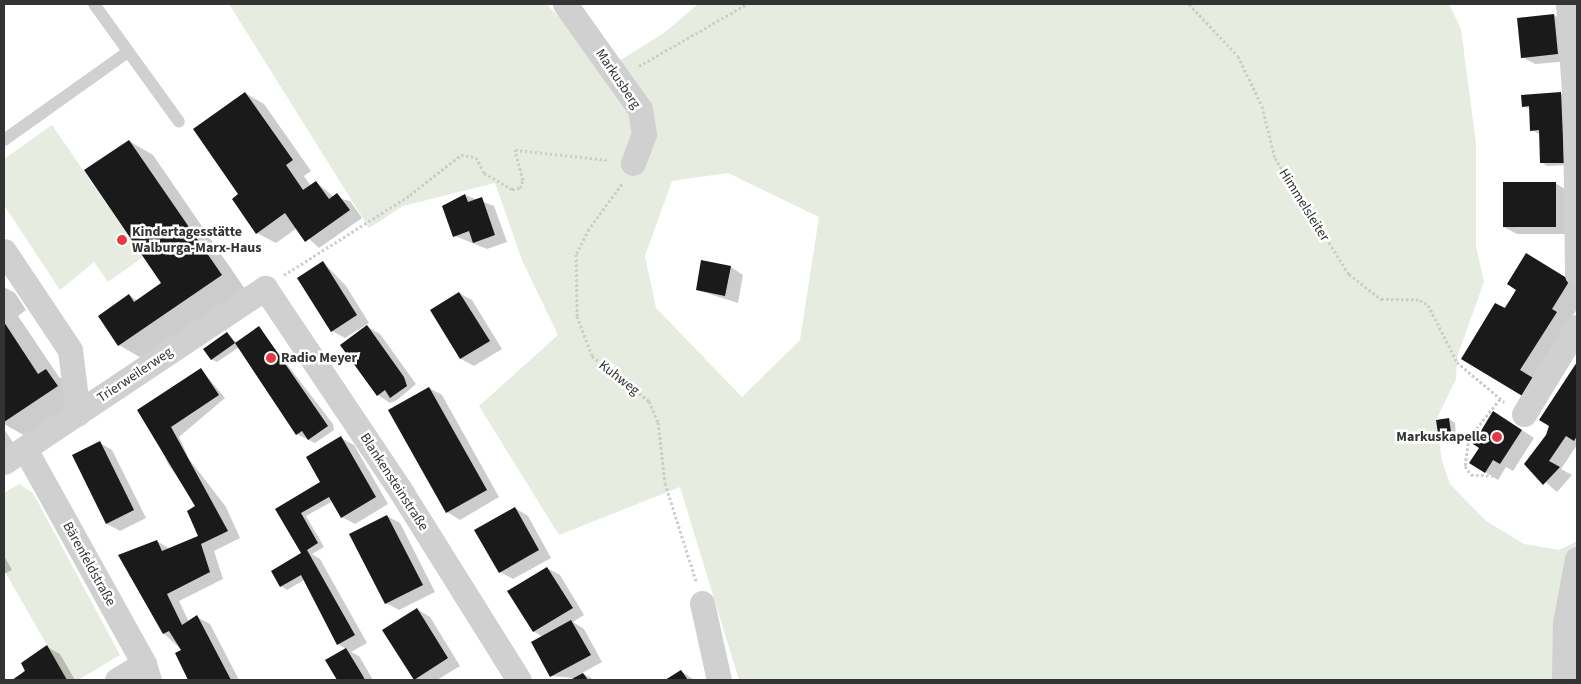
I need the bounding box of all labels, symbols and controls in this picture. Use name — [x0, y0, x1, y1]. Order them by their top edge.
street label: Markusberg — [592, 46, 644, 112]
street label: Himmelsleiter — [1275, 166, 1333, 244]
place label: Kindertagesstätte Walburga-Marx-Haus — [132, 224, 261, 256]
marker: Kindertagesstätte Walburga-Marx-Haus — [116, 234, 128, 246]
street label: Trierweilerweg — [94, 344, 176, 406]
place label: Radio Meyer — [281, 350, 357, 366]
marker: Radio Meyer — [265, 352, 277, 364]
street label: Kuhweg — [595, 357, 643, 399]
place label: Markuskapelle — [1396, 429, 1487, 445]
street label: Blankensteinstraße — [356, 430, 432, 534]
marker: Markuskapelle — [1491, 431, 1503, 443]
street label: Bärenfeldstraße — [59, 519, 119, 609]

